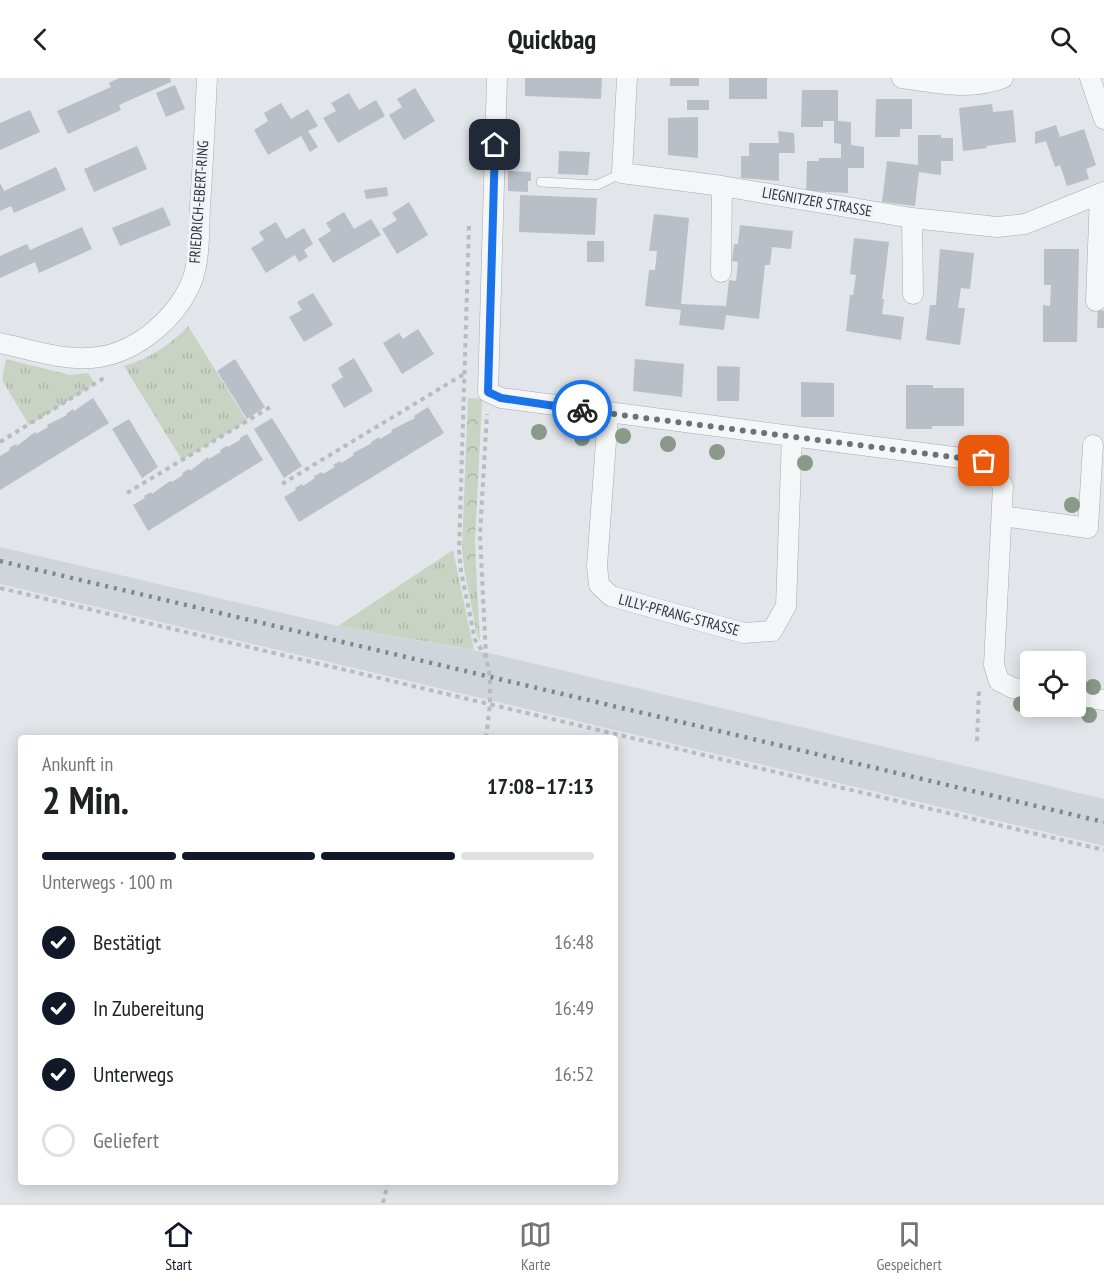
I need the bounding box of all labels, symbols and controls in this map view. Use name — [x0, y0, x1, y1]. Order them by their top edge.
text: Quickbag — [508, 22, 596, 56]
icon: back — [24, 23, 57, 56]
icon: search — [1047, 23, 1080, 56]
pin — [469, 119, 520, 170]
icon: home — [478, 128, 511, 161]
street label: FRIEDRICH-EBERT-RING — [185, 140, 212, 264]
street label: LIEGNITZER STRASSE — [761, 183, 873, 221]
courier — [552, 380, 612, 440]
icon: bike — [566, 394, 599, 427]
pin — [958, 435, 1009, 486]
icon: bag — [967, 444, 1000, 477]
street label: LILLY-PFRANG-STRASSE — [617, 589, 742, 640]
map controls — [1020, 651, 1086, 717]
button: locate — [1020, 651, 1086, 717]
text: Ankunft in — [42, 751, 113, 777]
text: 17:08–17:13 — [487, 772, 594, 800]
text: 2 Min. — [42, 774, 129, 825]
text: Unterwegs · 100 m — [42, 869, 172, 895]
icon: check — [42, 926, 75, 959]
text: Bestätigt — [93, 928, 161, 956]
text: 16:48 — [554, 929, 594, 955]
icon: check — [42, 992, 75, 1025]
text: In Zubereitung — [93, 994, 204, 1022]
text: 16:49 — [554, 995, 594, 1021]
icon: check — [42, 1058, 75, 1091]
text: Unterwegs — [93, 1060, 174, 1088]
text: 16:52 — [554, 1061, 594, 1087]
text: Geliefert — [93, 1126, 159, 1154]
tab: Start — [162, 1218, 195, 1274]
tab: Karte — [519, 1218, 552, 1274]
tab: Gespeichert — [876, 1218, 942, 1274]

